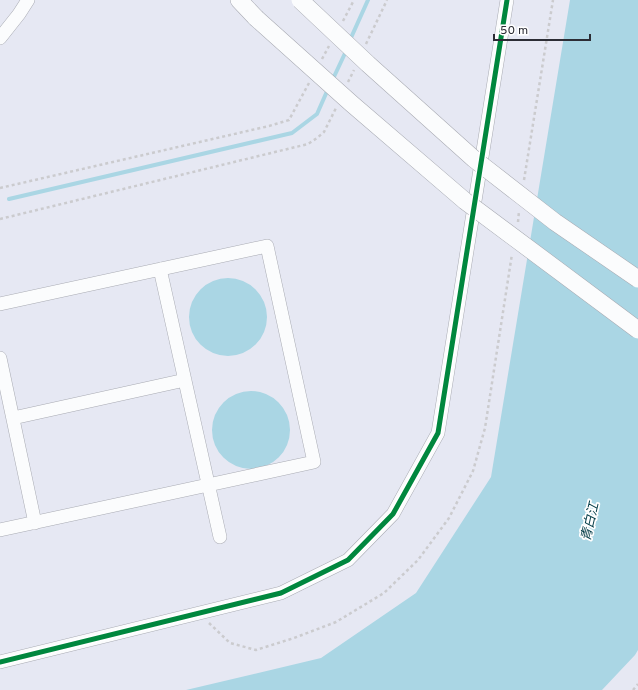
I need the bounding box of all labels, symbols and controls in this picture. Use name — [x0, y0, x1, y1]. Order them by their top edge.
scale bar — [494, 16, 590, 42]
text: 50 m — [500, 23, 528, 39]
water label: 青白江 — [579, 499, 604, 543]

